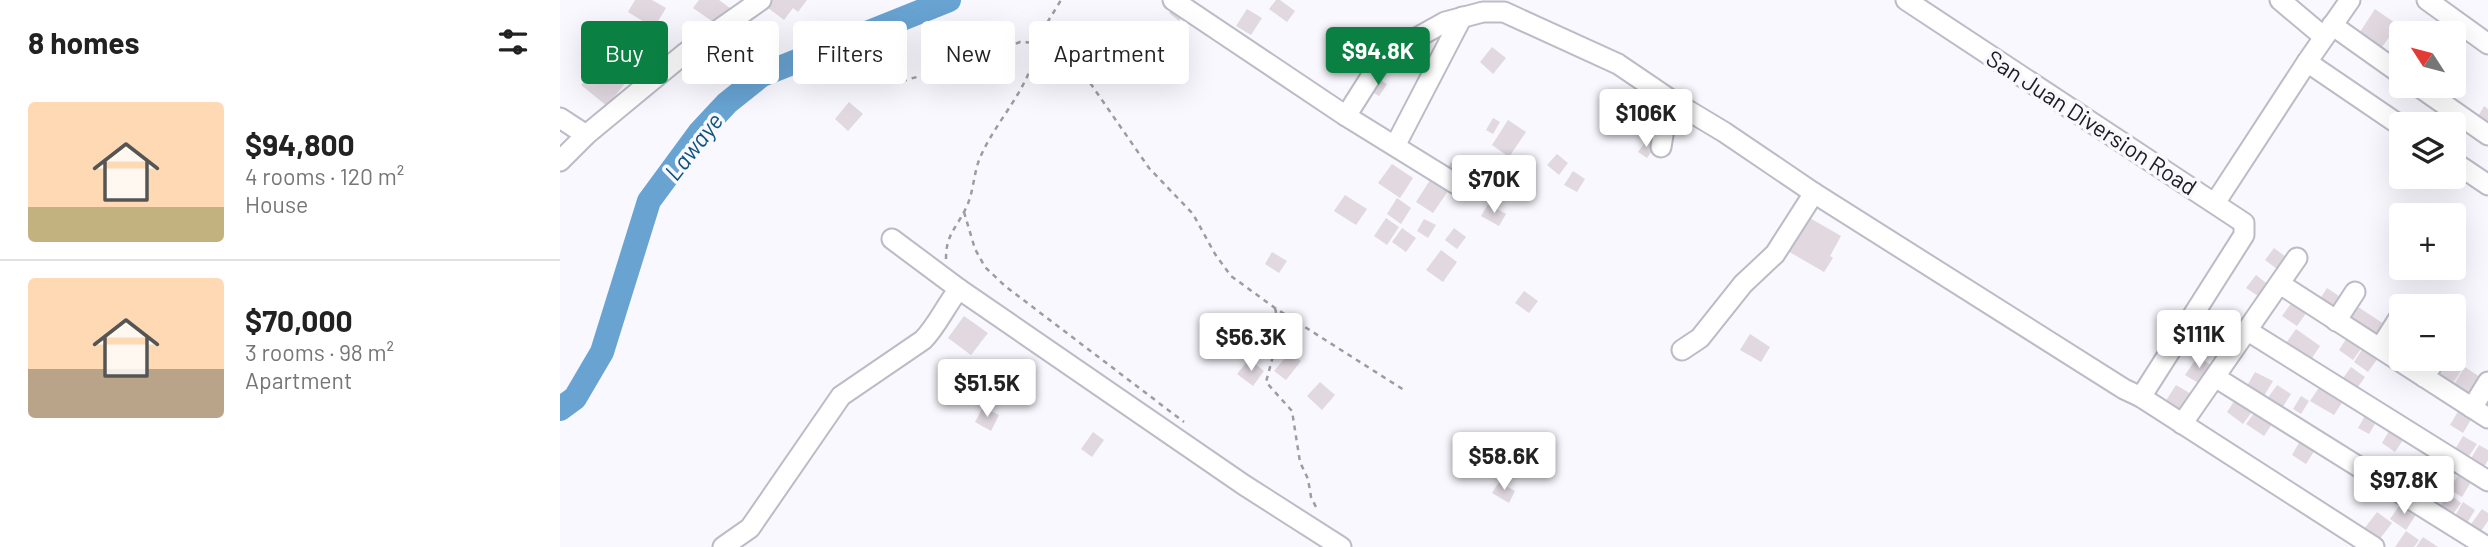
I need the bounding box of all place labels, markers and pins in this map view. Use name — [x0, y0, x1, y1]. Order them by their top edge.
pin: $94.8K — [1321, 28, 1435, 87]
pin: $106K — [1597, 90, 1695, 149]
pin: $70K — [1453, 156, 1535, 215]
pin: $111K — [2150, 310, 2248, 370]
pin: $56.3K — [1194, 314, 1308, 373]
pin: $51.5K — [930, 360, 1044, 419]
pin: $58.6K — [1447, 433, 1561, 492]
pin: $97.8K — [2347, 456, 2461, 516]

